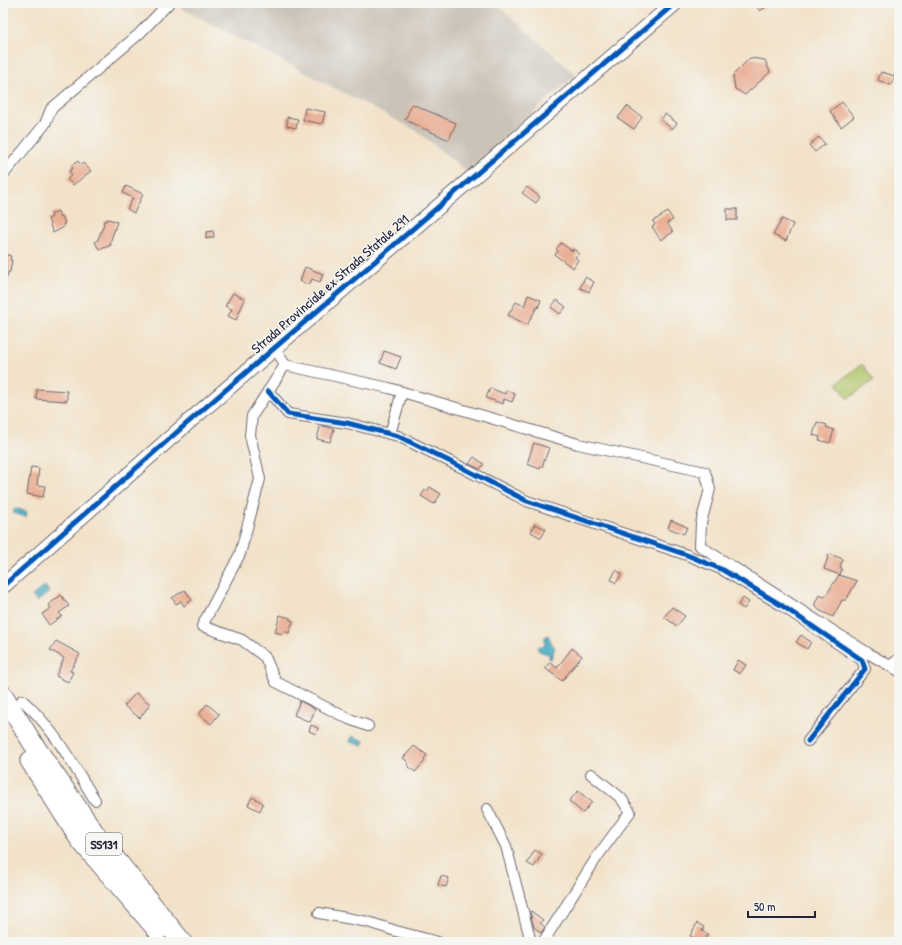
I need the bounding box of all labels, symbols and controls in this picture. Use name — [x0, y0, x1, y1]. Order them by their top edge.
street label: Strada Provinciale ex Strada Statale 291 — [247, 210, 413, 358]
road number: SS131 — [86, 833, 122, 855]
scale bar — [748, 893, 815, 919]
text: 50 m — [754, 898, 775, 915]

